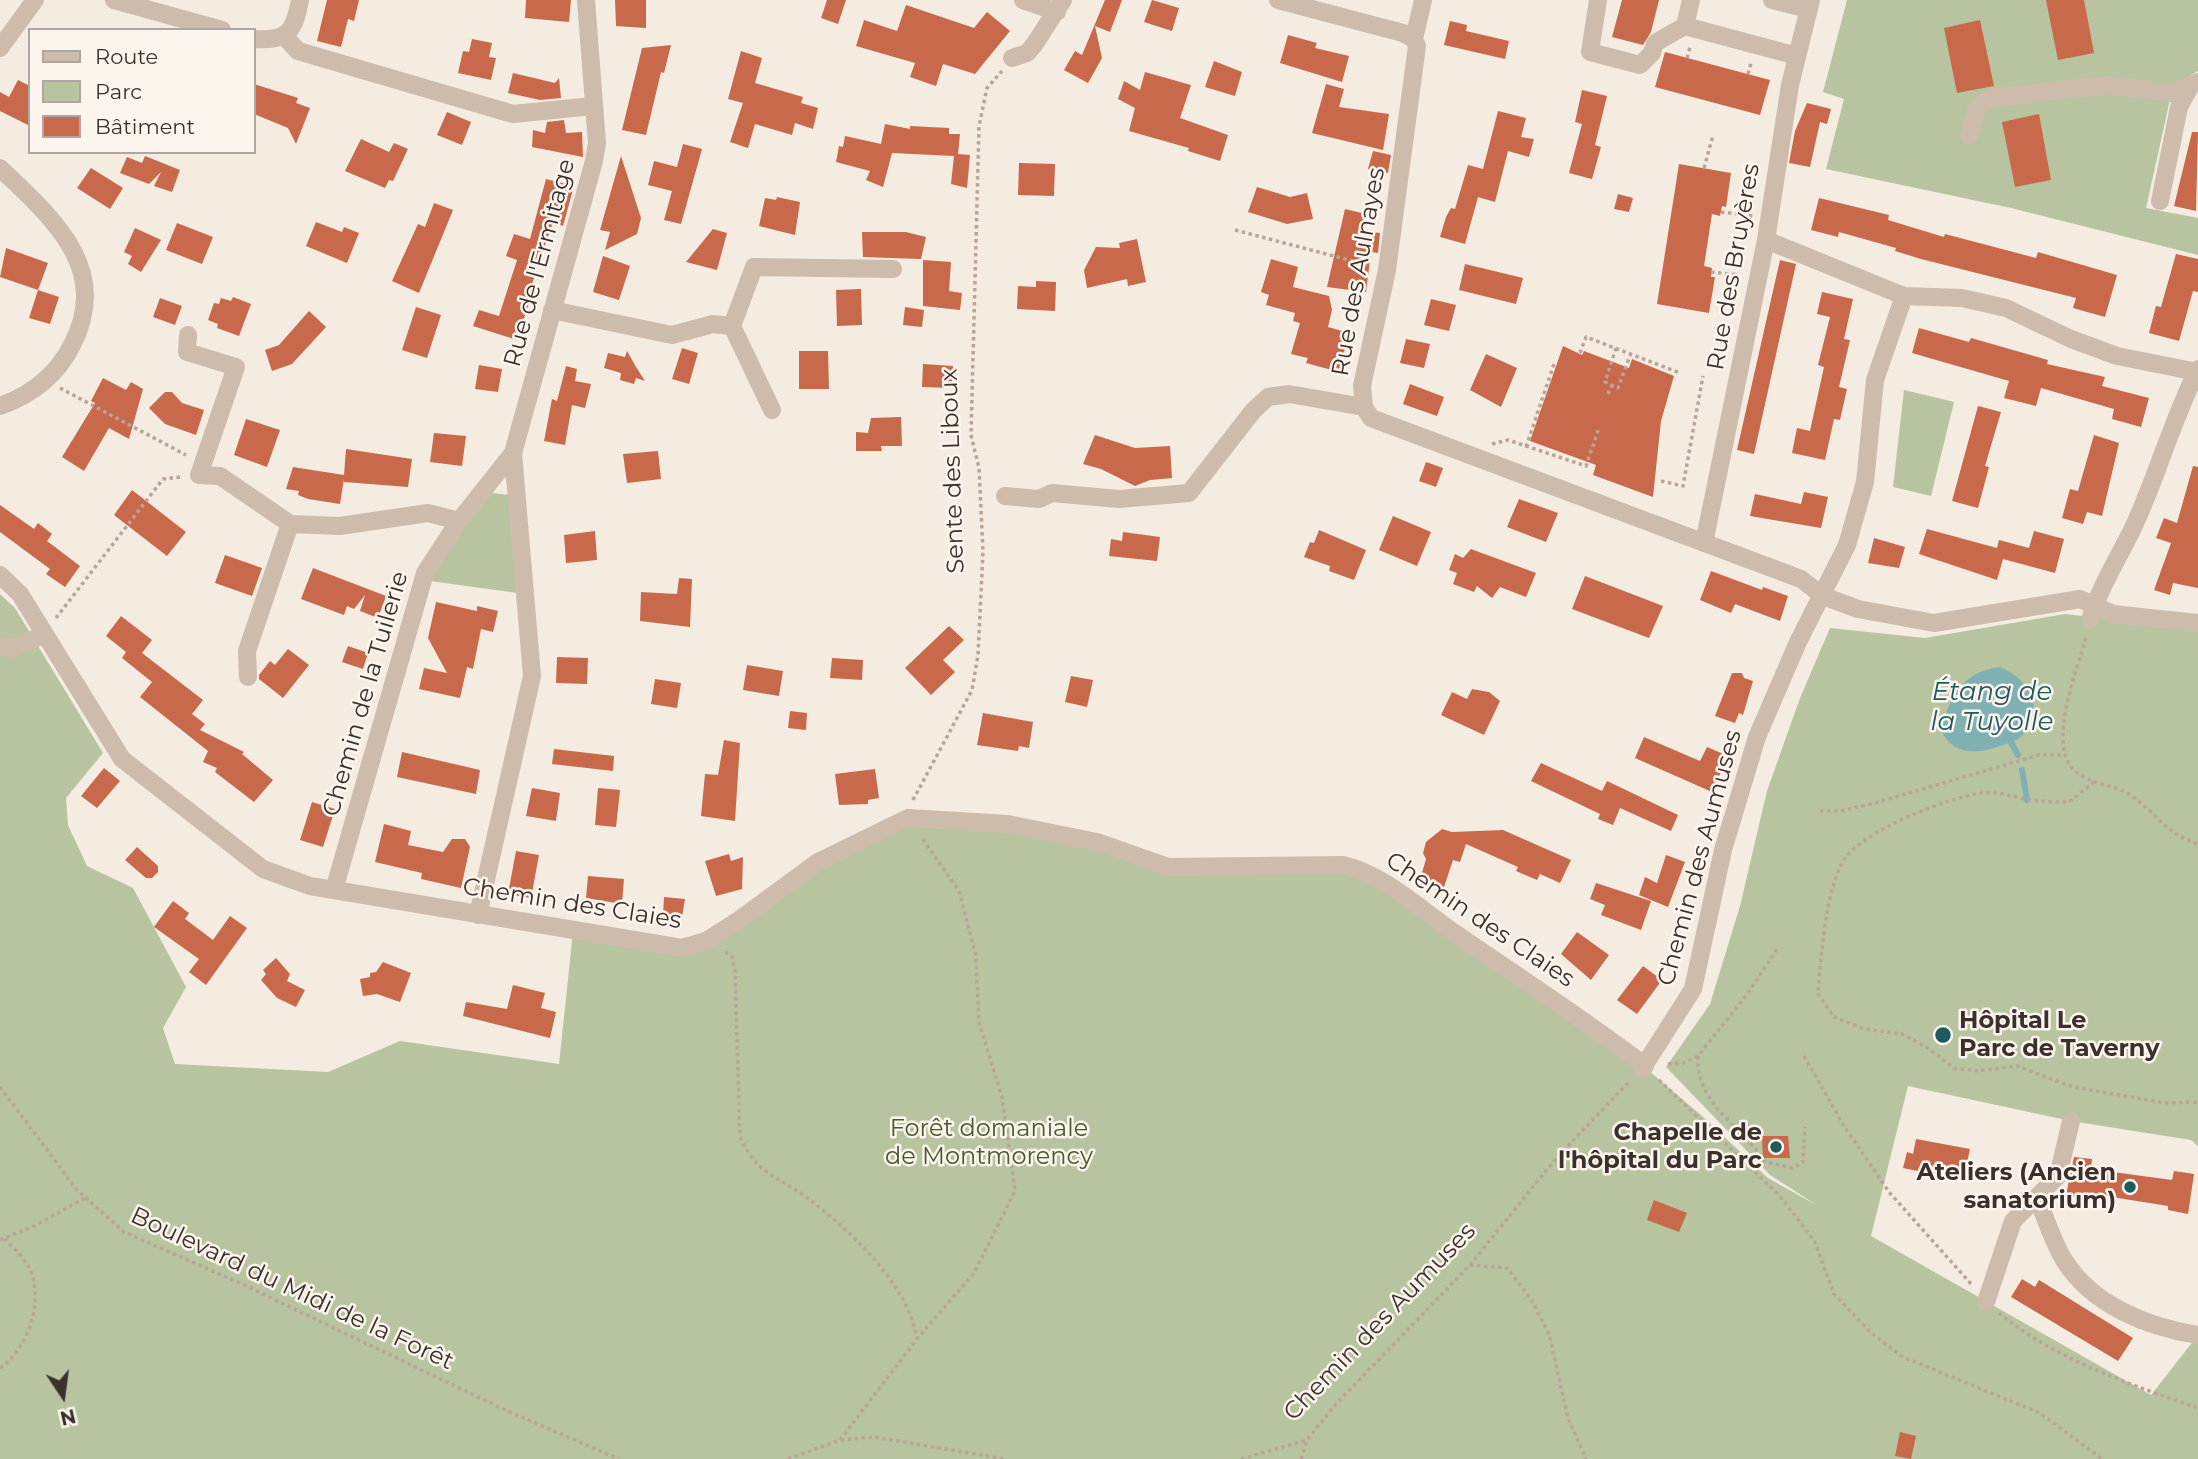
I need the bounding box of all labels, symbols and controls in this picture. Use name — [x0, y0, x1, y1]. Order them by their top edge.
legend — [28, 28, 256, 154]
text: Route — [95, 44, 158, 69]
text: Parc — [95, 79, 142, 104]
text: Bâtiment — [95, 114, 195, 139]
street label: Rue de l'Ermitage — [498, 156, 582, 370]
street label: Rue des Bruyères — [1702, 161, 1766, 373]
street label: Rue des Aulnayes — [1326, 165, 1392, 379]
street label: Sente des Liboux — [935, 368, 971, 574]
street label: Chemin de la Tuilerie — [317, 568, 415, 820]
water label: Étang de la Tuyolle — [1930, 676, 2054, 738]
street label: Chemin des Aumuses — [1652, 727, 1748, 989]
street label: Chemin des Claies — [1380, 846, 1580, 994]
street label: Chemin des Claies — [460, 872, 684, 936]
place label: Hôpital Le Parc de Taverny — [1959, 1007, 2160, 1063]
marker: Hôpital Le Parc de Taverny — [1933, 1025, 1953, 1045]
park label: Forêt domaniale de Montmorency — [885, 1115, 1093, 1171]
place label: Chapelle de l'hôpital du Parc — [1558, 1119, 1762, 1175]
marker: Chapelle de l'hôpital du Parc — [1768, 1139, 1784, 1155]
place label: Ateliers (Ancien sanatorium) — [1916, 1159, 2116, 1215]
marker: Ateliers (Ancien sanatorium) — [2122, 1179, 2138, 1195]
street label: Boulevard du Midi de la Forêt — [126, 1201, 458, 1377]
street label: Chemin des Aumuses — [1278, 1217, 1482, 1427]
north arrow — [28, 1361, 98, 1431]
text: N — [58, 1404, 78, 1430]

